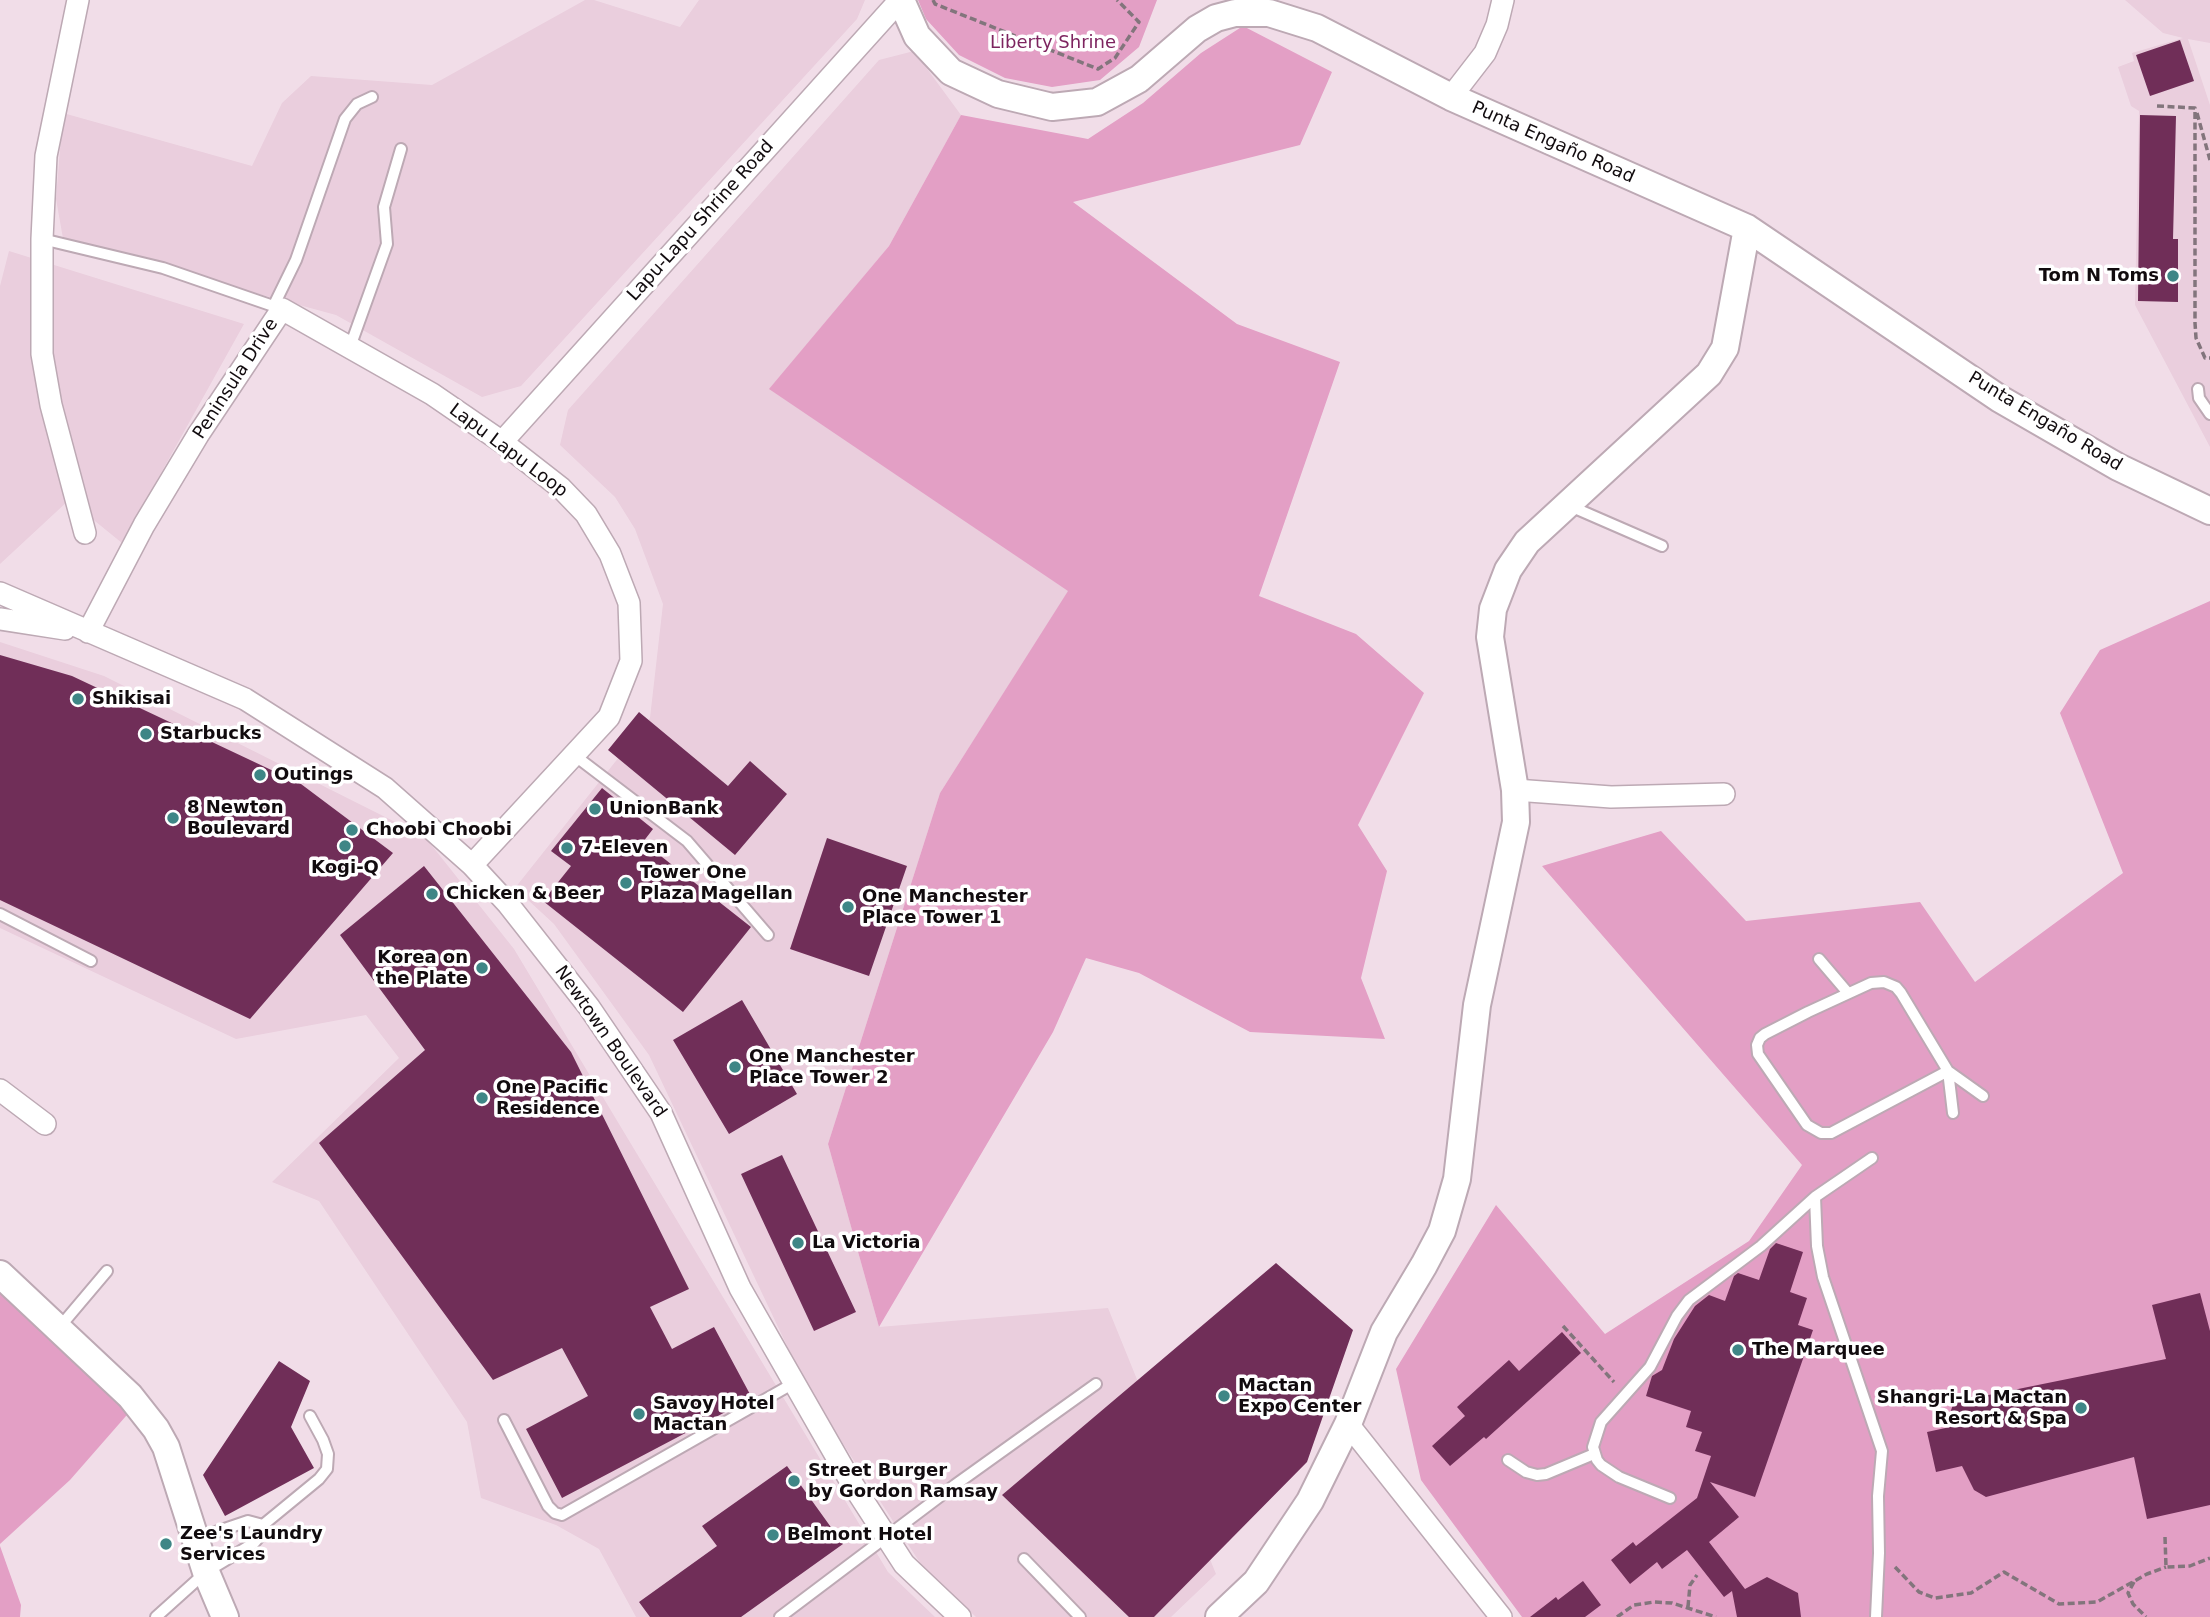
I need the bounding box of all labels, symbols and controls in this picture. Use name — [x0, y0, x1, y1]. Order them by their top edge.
park label: Liberty Shrine — [990, 32, 1116, 54]
street label: Punta Engaño Road — [1468, 97, 1638, 189]
street label: Lapu-Lapu Shrine Road — [623, 136, 779, 306]
place label: Tom N Toms — [2039, 265, 2159, 287]
marker: Tom N Toms — [2165, 268, 2181, 284]
street label: Peninsula Drive — [189, 315, 283, 443]
street label: Punta Engaño Road — [1964, 367, 2126, 477]
street label: Lapu Lapu Loop — [445, 400, 571, 502]
place label: Shikisai — [92, 688, 171, 710]
marker: Shikisai — [70, 691, 86, 707]
place label: Starbucks — [160, 723, 262, 745]
marker: Starbucks — [138, 726, 154, 742]
place label: Outings — [274, 764, 353, 786]
marker: Outings — [252, 767, 268, 783]
place label: 8 Newton Boulevard — [187, 797, 290, 840]
place label: UnionBank — [609, 798, 718, 820]
marker: UnionBank — [587, 801, 603, 817]
marker: 8 Newton Boulevard — [165, 810, 181, 826]
place label: Choobi Choobi — [366, 819, 512, 841]
marker: Choobi Choobi — [344, 822, 360, 838]
place label: 7-Eleven — [581, 837, 668, 859]
marker: Kogi-Q — [337, 838, 353, 854]
marker: 7-Eleven — [559, 840, 575, 856]
place label: Kogi-Q — [311, 857, 379, 879]
place label: Tower One Plaza Magellan — [640, 862, 793, 904]
marker: Tower One Plaza Magellan — [618, 875, 634, 891]
place label: Chicken & Beer — [446, 883, 601, 905]
marker: Chicken & Beer — [424, 886, 440, 902]
place label: One Manchester Place Tower 1 — [862, 886, 1028, 928]
marker: One Manchester Place Tower 1 — [840, 899, 856, 915]
place label: Korea on the Plate — [376, 947, 468, 990]
marker: Korea on the Plate — [474, 960, 490, 976]
street label: Newtown Boulevard — [549, 962, 671, 1122]
place label: One Manchester Place Tower 2 — [749, 1046, 915, 1088]
marker: One Manchester Place Tower 2 — [727, 1059, 743, 1075]
place label: One Pacific Residence — [496, 1077, 608, 1120]
marker: One Pacific Residence — [474, 1090, 490, 1106]
place label: La Victoria — [812, 1232, 921, 1254]
marker: La Victoria — [790, 1235, 806, 1251]
place label: The Marquee — [1752, 1339, 1885, 1361]
marker: The Marquee — [1730, 1342, 1746, 1358]
place label: Mactan Expo Center — [1238, 1375, 1361, 1418]
place label: Shangri-La Mactan Resort & Spa — [1877, 1387, 2067, 1430]
marker: Mactan Expo Center — [1216, 1388, 1232, 1404]
place label: Savoy Hotel Mactan — [653, 1393, 775, 1436]
marker: Shangri-La Mactan Resort & Spa — [2073, 1400, 2089, 1416]
marker: Savoy Hotel Mactan — [631, 1406, 647, 1422]
place label: Street Burger by Gordon Ramsay — [808, 1460, 998, 1502]
marker: Street Burger by Gordon Ramsay — [786, 1473, 802, 1489]
place label: Zee's Laundry Services — [180, 1523, 323, 1566]
place label: Belmont Hotel — [787, 1524, 932, 1546]
marker: Belmont Hotel — [765, 1527, 781, 1543]
marker: Zee's Laundry Services — [158, 1536, 174, 1552]

